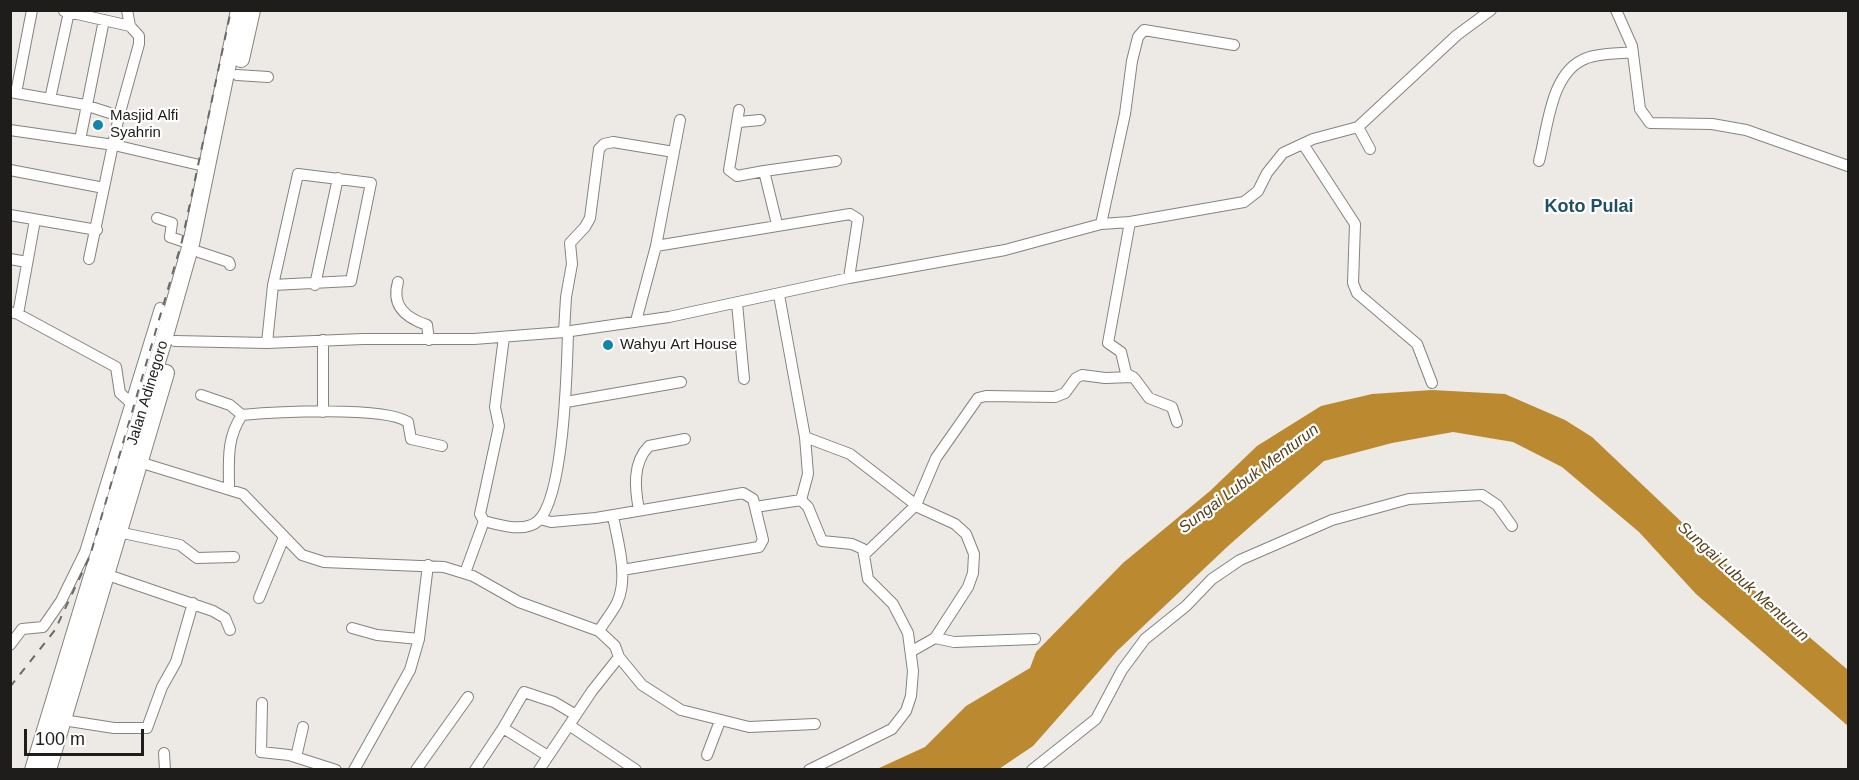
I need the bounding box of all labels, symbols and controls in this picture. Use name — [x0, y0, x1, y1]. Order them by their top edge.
place label: Masjid Alfi Syahrin — [110, 107, 178, 142]
marker: Masjid Alfi Syahrin — [91, 118, 105, 132]
district label: Koto Pulai — [1545, 196, 1633, 218]
place label: Wahyu Art House — [620, 336, 737, 354]
marker: Wahyu Art House — [601, 338, 615, 352]
street label: Jalan Adinegoro — [124, 339, 172, 447]
water label: Sungai Lubuk Menturun — [1175, 420, 1323, 538]
water label: Sungai Lubuk Menturun — [1673, 518, 1813, 646]
scale bar — [27, 717, 147, 755]
text: 100 m — [35, 729, 85, 749]

